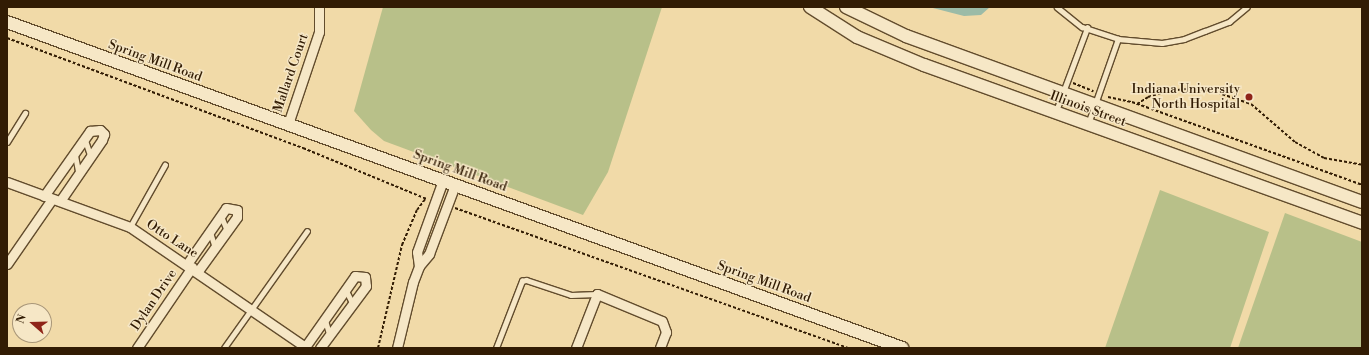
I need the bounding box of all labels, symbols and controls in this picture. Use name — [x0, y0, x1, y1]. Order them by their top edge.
street label: Mallard Court — [270, 32, 312, 114]
street label: Spring Mill Road — [106, 37, 204, 85]
place label: Indiana University North Hospital — [1132, 82, 1240, 113]
street label: Illinois Street — [1048, 88, 1128, 130]
marker: Indiana University North Hospital — [1243, 91, 1255, 103]
street label: Spring Mill Road — [411, 147, 509, 195]
street label: Otto Lane — [143, 216, 201, 262]
street label: Spring Mill Road — [715, 258, 813, 306]
street label: Dylan Drive — [128, 266, 180, 334]
north arrow — [12, 303, 52, 343]
text: N — [14, 313, 30, 326]

